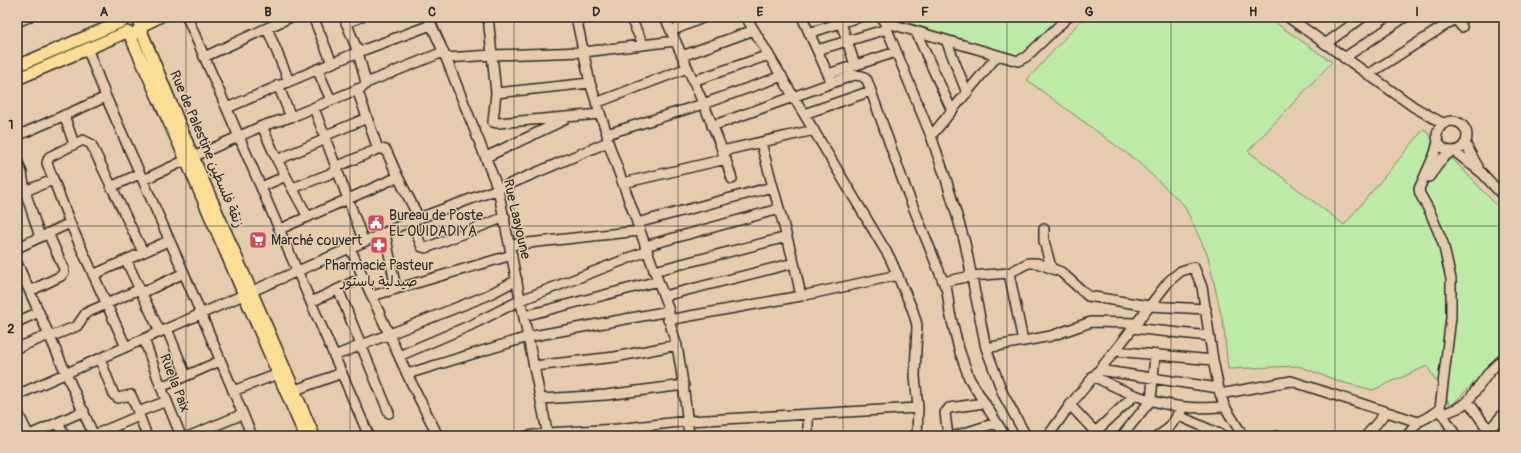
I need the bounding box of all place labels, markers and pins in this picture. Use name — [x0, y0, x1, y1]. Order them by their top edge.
place label: Bureau de Poste EL OUIDADIYA — [389, 207, 483, 240]
public building icon: Bureau de Poste EL OUIDADIYA — [366, 213, 386, 233]
supermarket icon: Marché couvert — [248, 230, 268, 250]
place label: Marché couvert — [271, 232, 363, 249]
pharmacy icon: Pharmacie Pasteur صيدلية باستور — [369, 235, 389, 255]
place label: Pharmacie Pasteur صيدلية باستور — [325, 257, 433, 290]

